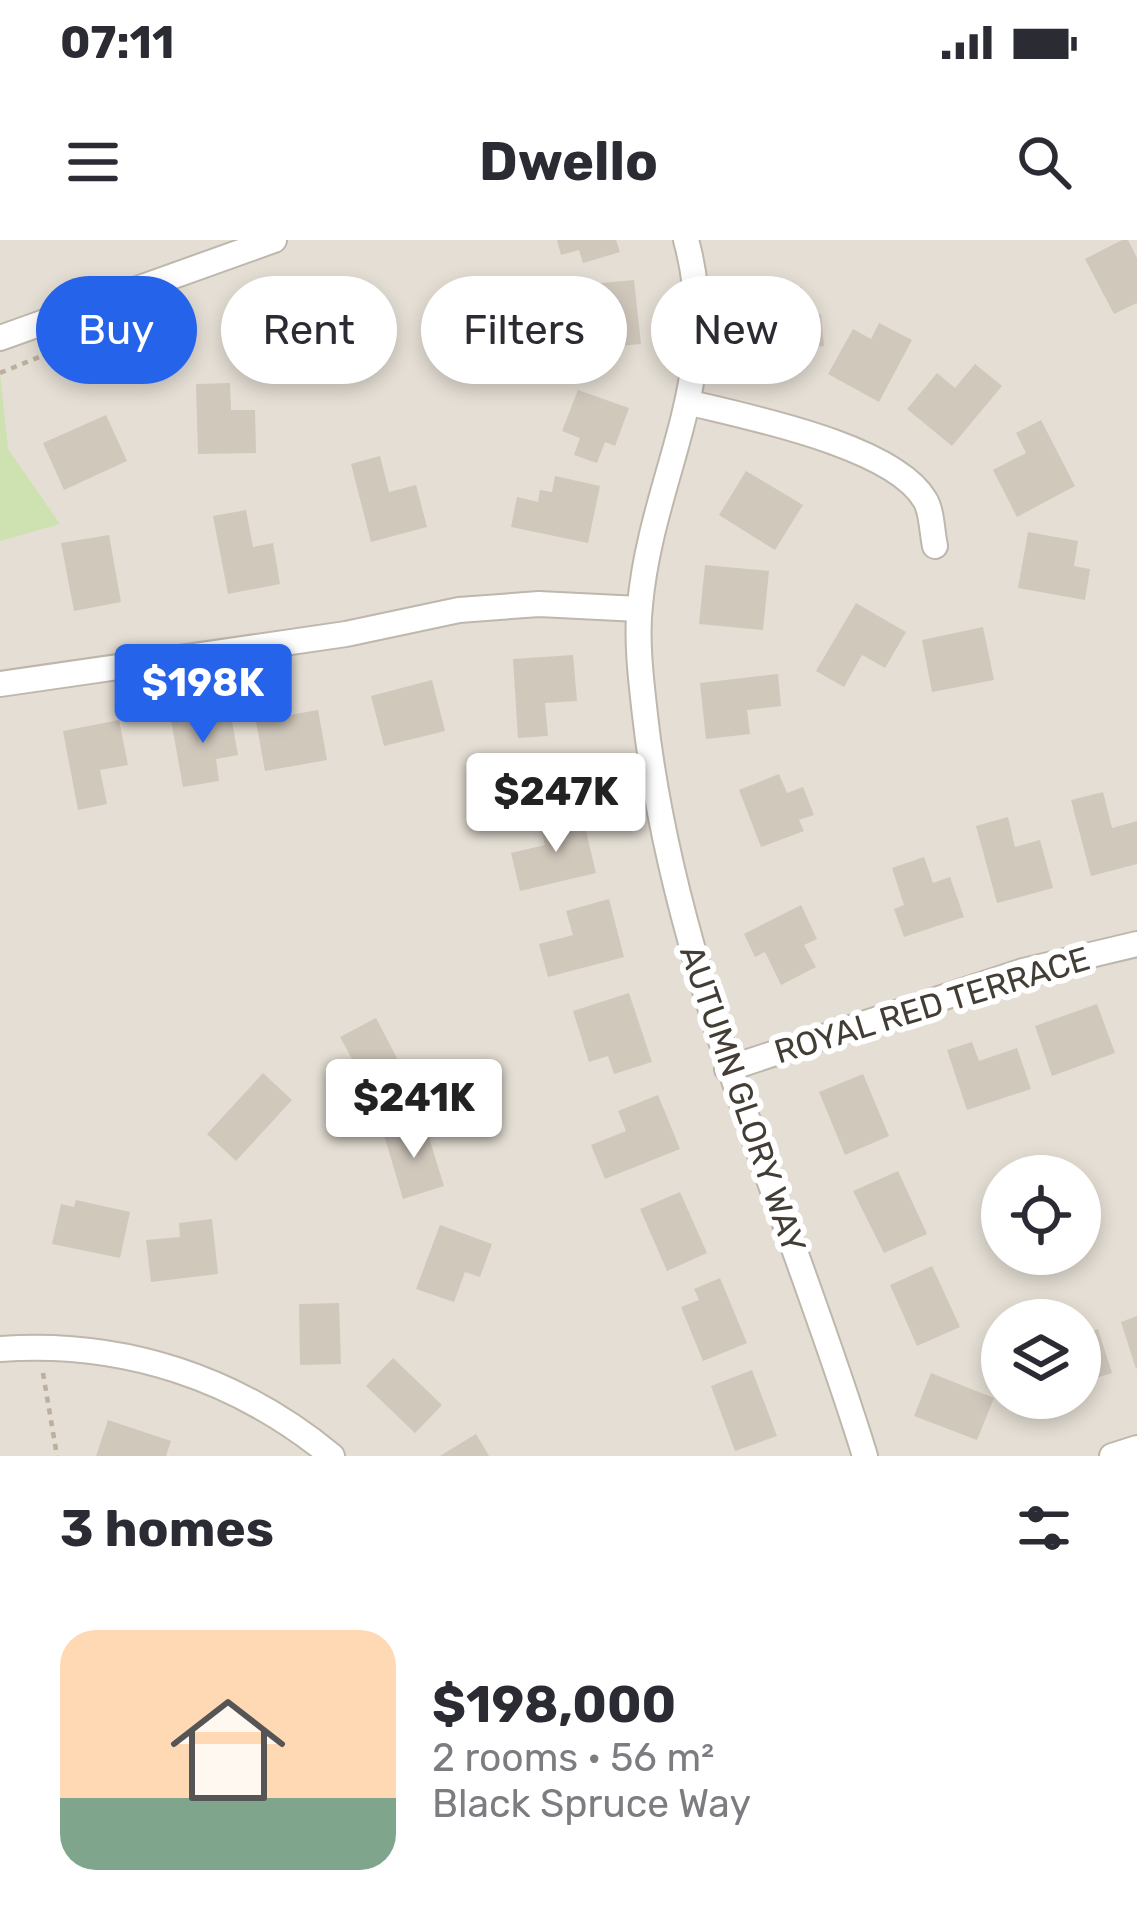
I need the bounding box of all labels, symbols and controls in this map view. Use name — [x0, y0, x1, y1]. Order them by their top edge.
text: 07:11 — [60, 16, 174, 69]
icon: menu — [60, 129, 126, 195]
icon: search — [1011, 129, 1077, 195]
text: Dwello — [479, 130, 658, 194]
chip: Buy — [36, 276, 197, 384]
chip: Rent — [221, 276, 397, 384]
chip: Filters — [421, 276, 627, 384]
chip: New — [651, 276, 821, 384]
pin: $198K — [119, 644, 287, 746]
text: $198K — [142, 660, 264, 706]
pin: $247K — [472, 753, 640, 855]
text: $247K — [493, 769, 619, 815]
street label: ROYAL RED TERRACE — [770, 938, 1094, 1072]
street label: AUTUMN GLORY WAY — [672, 940, 814, 1258]
pin: $241K — [330, 1059, 498, 1161]
text: $241K — [353, 1075, 475, 1121]
map controls — [981, 1155, 1101, 1419]
button: locate — [981, 1155, 1101, 1275]
button: layers — [981, 1299, 1101, 1419]
icon: filters — [1011, 1495, 1077, 1561]
text: 3 homes — [60, 1498, 274, 1559]
text: $198,000 — [432, 1674, 676, 1735]
icon: home — [156, 1678, 300, 1822]
text: 2 rooms · 56 m² — [432, 1735, 714, 1781]
text: Black Spruce Way — [432, 1781, 751, 1827]

